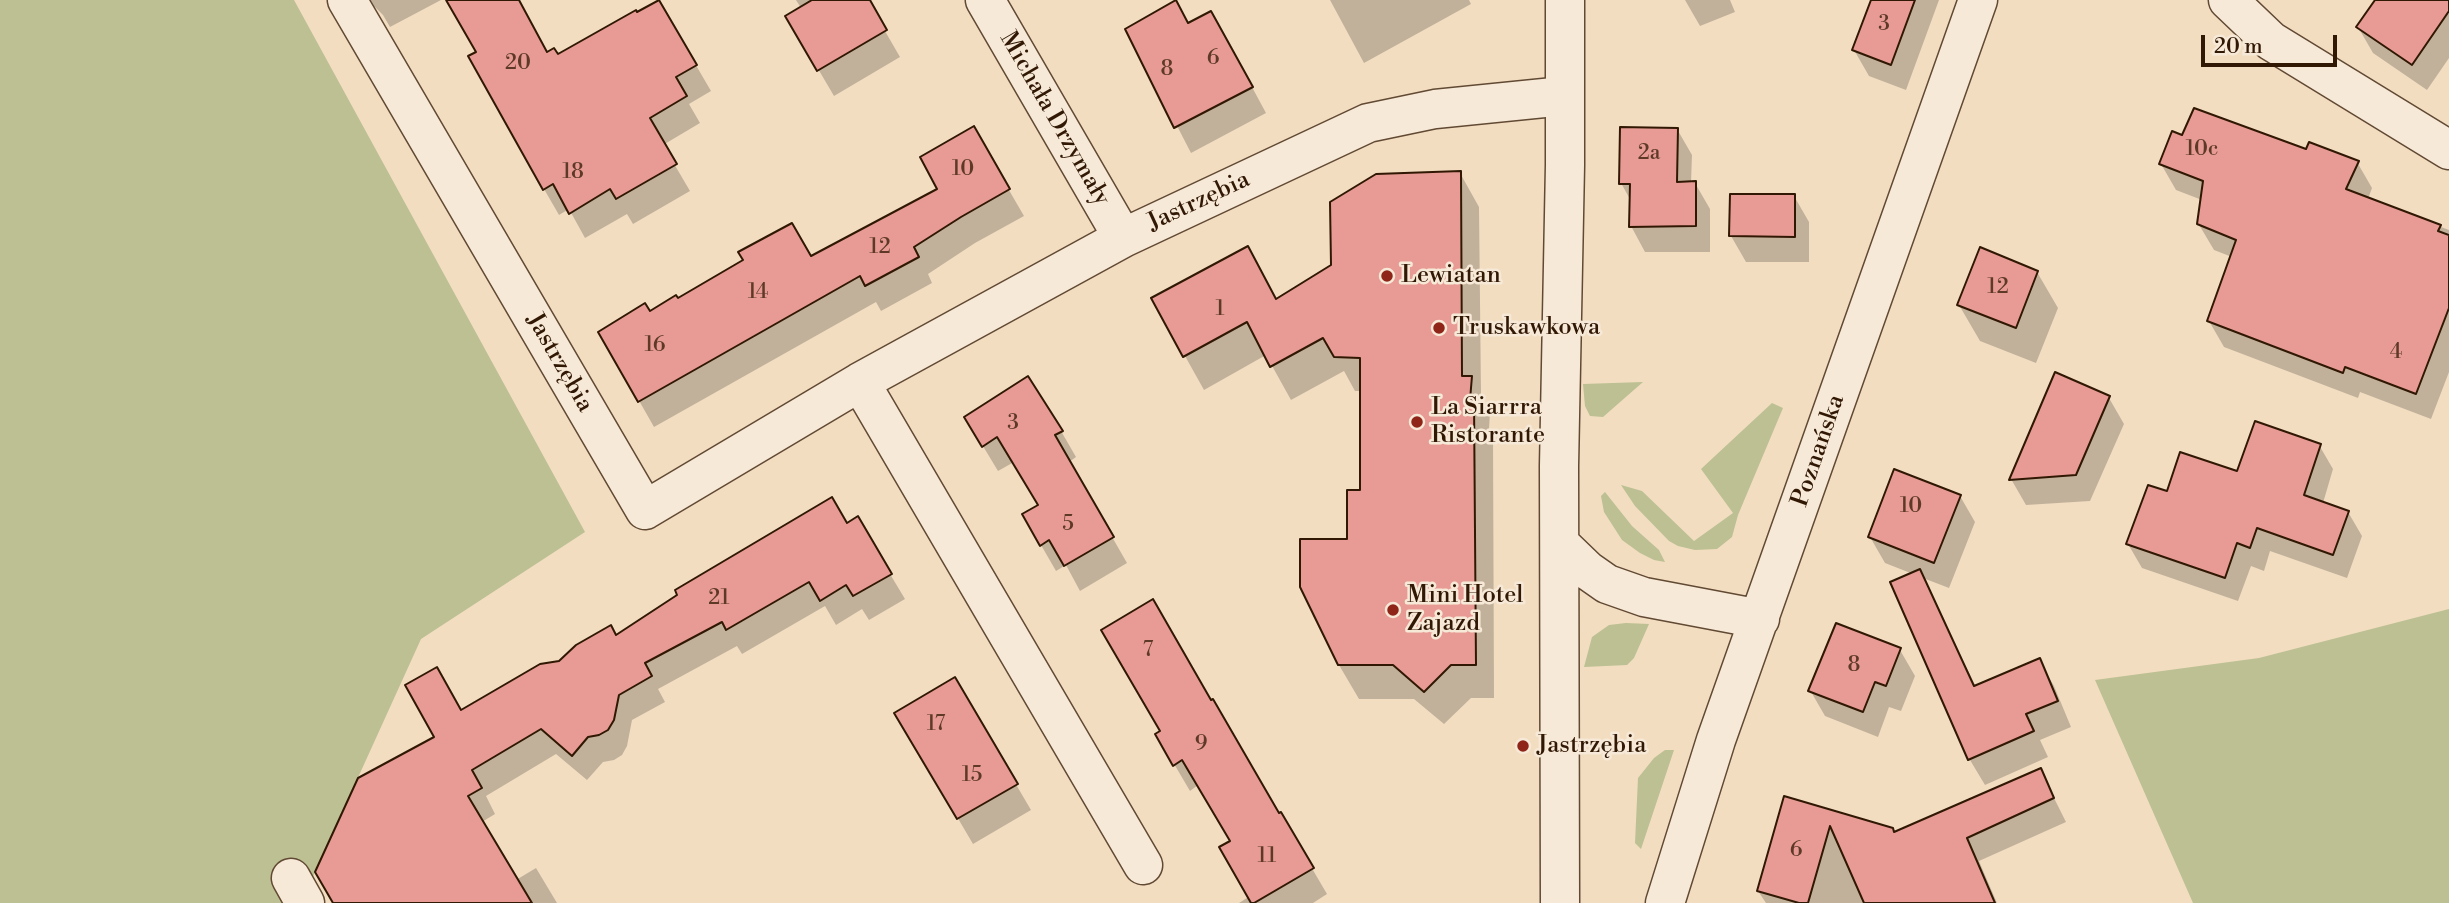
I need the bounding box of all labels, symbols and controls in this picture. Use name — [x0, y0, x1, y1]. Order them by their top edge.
house number: 3 — [1878, 12, 1890, 38]
scale bar — [2204, 21, 2340, 65]
street label: Michała Drzymały — [993, 27, 1115, 211]
text: 20 m — [2214, 34, 2263, 60]
house number: 6 — [1207, 46, 1219, 72]
house number: 20 — [505, 51, 531, 77]
house number: 8 — [1161, 57, 1173, 83]
house number: 10c — [2186, 137, 2218, 163]
house number: 2a — [1638, 141, 1660, 167]
house number: 10 — [952, 157, 974, 183]
house number: 18 — [562, 160, 584, 186]
street label: Jastrzębia — [1143, 166, 1255, 238]
house number: 12 — [869, 235, 891, 261]
place label: Lewiatan — [1401, 262, 1501, 290]
marker: Lewiatan — [1379, 268, 1395, 284]
house number: 12 — [1987, 275, 2009, 301]
house number: 14 — [748, 280, 768, 306]
house number: 1 — [1215, 297, 1225, 323]
street label: Jastrzębia — [519, 308, 599, 418]
place label: Truskawkowa — [1453, 314, 1600, 342]
marker: Truskawkowa — [1431, 320, 1447, 336]
house number: 16 — [644, 333, 666, 359]
house number: 4 — [2390, 340, 2402, 366]
street label: Poznańska — [1786, 391, 1852, 511]
place label: La Siarrra Ristorante — [1431, 394, 1545, 450]
house number: 3 — [1007, 411, 1019, 437]
marker: La Siarrra Ristorante — [1409, 414, 1425, 430]
house number: 10 — [1900, 494, 1922, 520]
house number: 5 — [1062, 512, 1074, 538]
place label: Mini Hotel Zajazd — [1407, 582, 1523, 638]
house number: 21 — [708, 586, 730, 612]
marker: Mini Hotel Zajazd — [1385, 602, 1401, 618]
house number: 7 — [1143, 638, 1153, 664]
house number: 8 — [1848, 653, 1860, 679]
house number: 17 — [927, 712, 945, 738]
house number: 9 — [1195, 732, 1207, 758]
place label: Jastrzębia — [1537, 732, 1646, 760]
marker: Jastrzębia — [1515, 738, 1531, 754]
house number: 15 — [962, 763, 982, 789]
house number: 6 — [1790, 838, 1802, 864]
house number: 11 — [1258, 844, 1276, 870]

